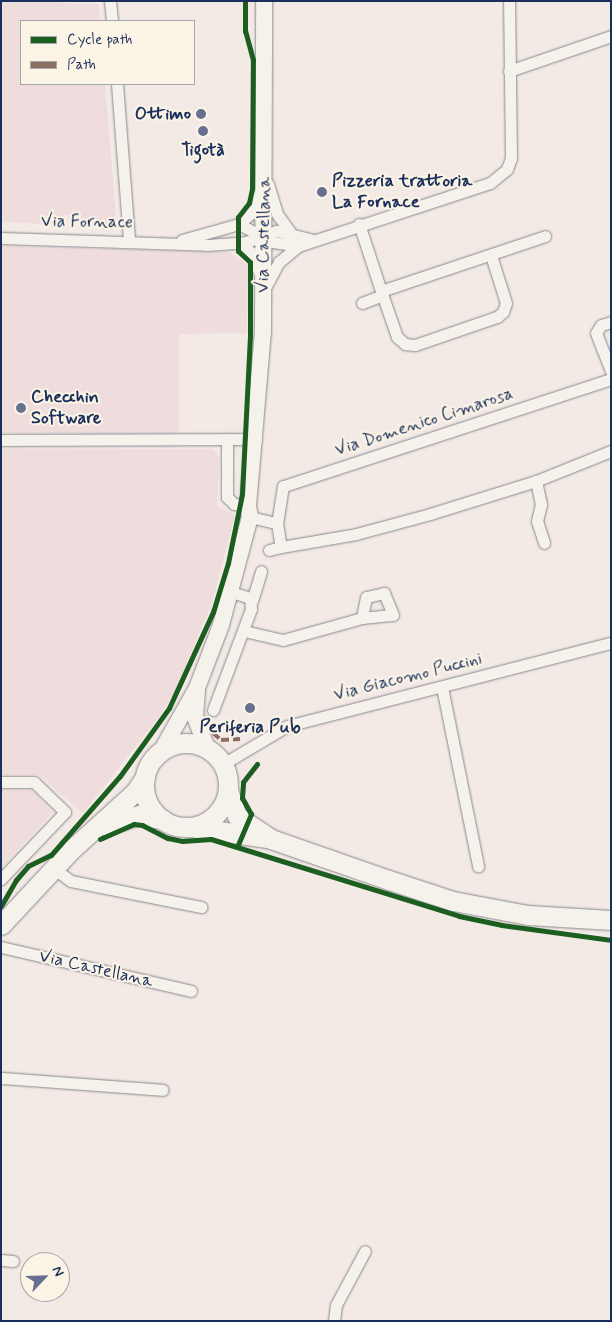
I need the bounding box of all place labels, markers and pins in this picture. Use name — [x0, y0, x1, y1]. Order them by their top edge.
place label: Ottimo — [135, 103, 191, 125]
marker: Ottimo — [195, 108, 207, 120]
marker: Tigotà — [197, 125, 209, 137]
place label: Tigotà — [181, 139, 225, 161]
place label: Pizzeria trattoria La Fornace — [332, 171, 473, 213]
marker: Pizzeria trattoria La Fornace — [316, 186, 328, 198]
place label: Checchin Software — [31, 387, 101, 429]
marker: Checchin Software — [15, 402, 27, 414]
marker: Periferia Pub — [244, 702, 256, 714]
place label: Periferia Pub — [200, 716, 300, 738]

